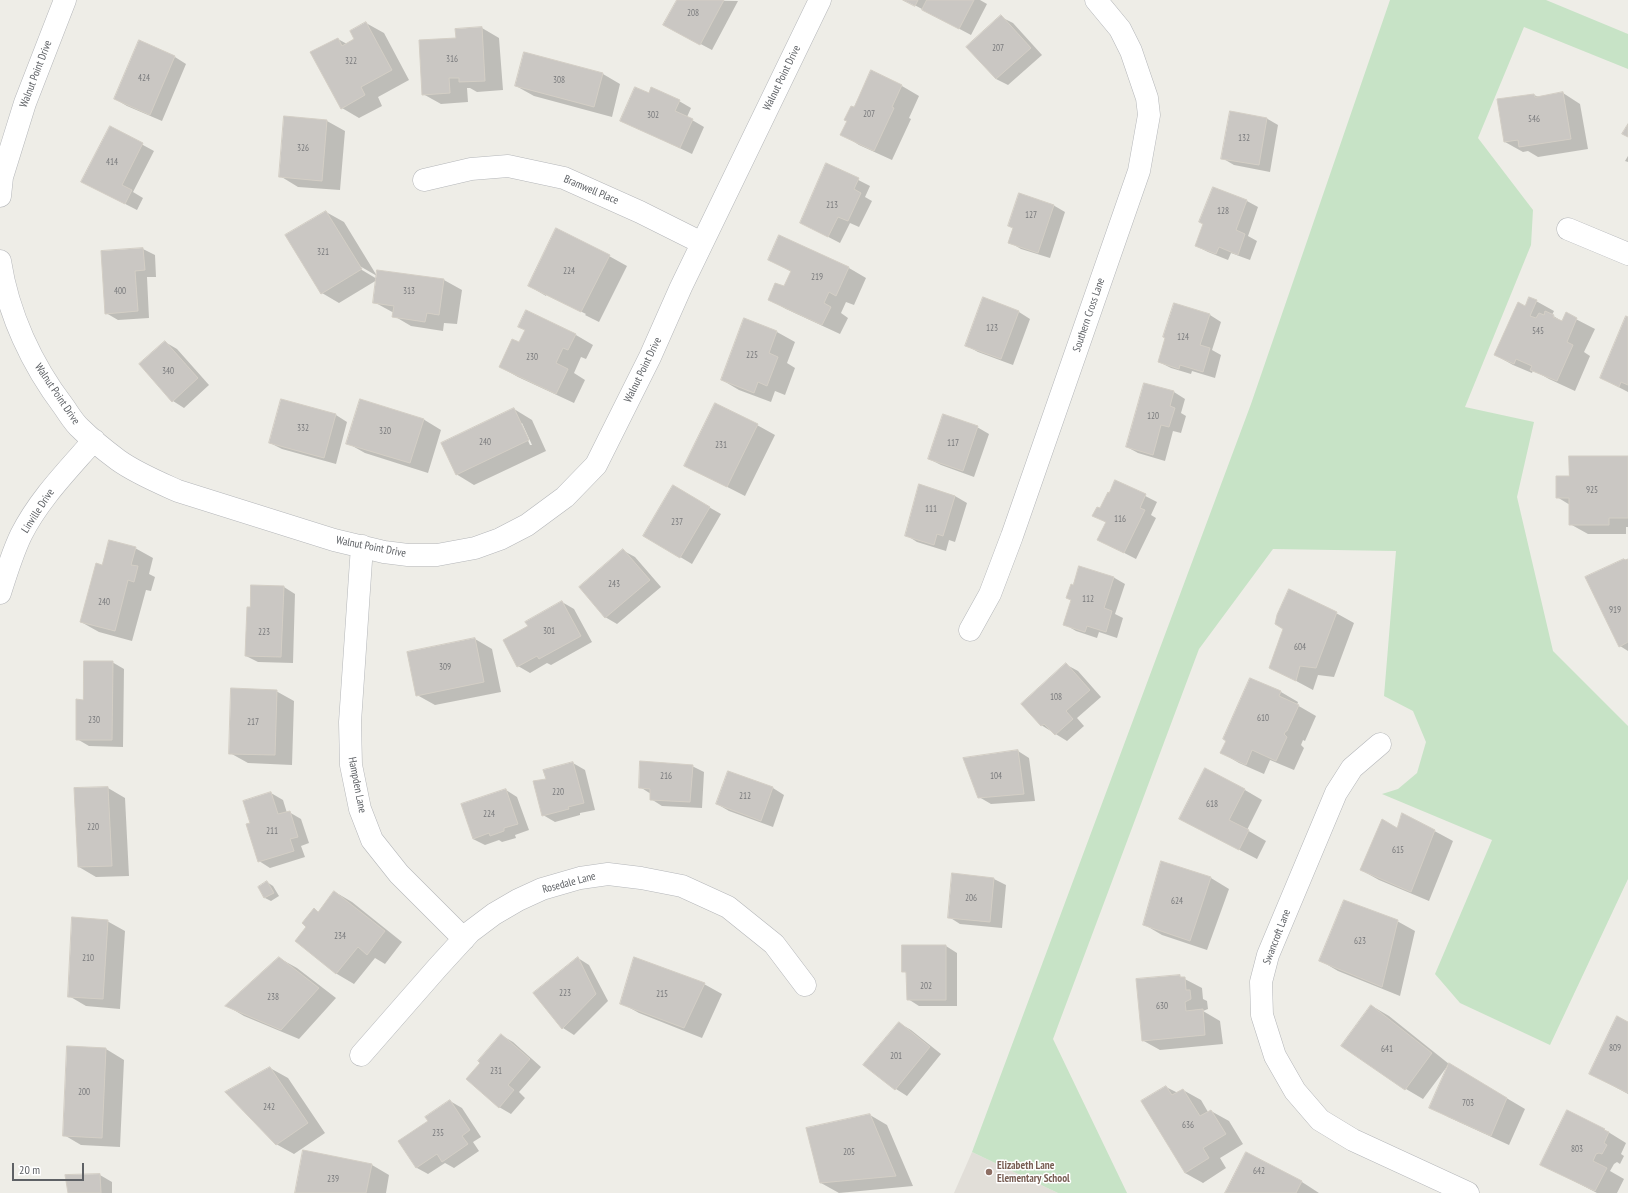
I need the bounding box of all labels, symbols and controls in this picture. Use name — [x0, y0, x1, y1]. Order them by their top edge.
house number: 208 — [687, 8, 699, 18]
street label: Walnut Point Drive — [17, 39, 55, 109]
street label: Walnut Point Drive — [761, 43, 803, 113]
house number: 207 — [992, 43, 1004, 53]
house number: 316 — [446, 54, 458, 64]
house number: 322 — [345, 56, 357, 66]
house number: 424 — [138, 73, 150, 83]
house number: 308 — [553, 75, 565, 85]
house number: 207 — [863, 109, 875, 119]
house number: 302 — [647, 110, 659, 120]
house number: 546 — [1528, 114, 1540, 124]
house number: 132 — [1238, 133, 1250, 143]
house number: 326 — [297, 143, 309, 153]
house number: 414 — [106, 157, 118, 167]
street label: Bramwell Place — [562, 173, 620, 207]
house number: 213 — [826, 200, 838, 210]
house number: 128 — [1217, 206, 1229, 216]
house number: 127 — [1025, 210, 1037, 220]
house number: 321 — [317, 247, 329, 257]
house number: 224 — [563, 266, 575, 276]
house number: 219 — [811, 272, 823, 282]
street label: Southern Cross Lane — [1070, 276, 1108, 354]
house number: 400 — [114, 286, 126, 296]
house number: 313 — [403, 286, 415, 296]
house number: 123 — [986, 323, 998, 333]
house number: 545 — [1532, 326, 1544, 336]
house number: 124 — [1177, 332, 1189, 342]
street label: Walnut Point Drive — [622, 335, 664, 405]
house number: 225 — [746, 350, 758, 360]
house number: 230 — [526, 352, 538, 362]
street label: Walnut Point Drive — [32, 361, 82, 427]
house number: 340 — [162, 366, 174, 376]
house number: 120 — [1147, 411, 1159, 421]
house number: 332 — [297, 423, 309, 433]
house number: 320 — [379, 426, 391, 436]
house number: 240 — [479, 437, 491, 447]
house number: 117 — [947, 438, 959, 448]
house number: 231 — [715, 440, 727, 450]
house number: 925 — [1586, 485, 1598, 495]
street label: Linville Drive — [19, 486, 57, 536]
house number: 111 — [925, 504, 937, 514]
house number: 116 — [1114, 514, 1126, 524]
house number: 237 — [671, 517, 683, 527]
street label: Walnut Point Drive — [335, 534, 407, 560]
house number: 243 — [608, 579, 620, 589]
house number: 112 — [1082, 594, 1094, 604]
house number: 240 — [98, 597, 110, 607]
house number: 919 — [1609, 605, 1621, 615]
house number: 301 — [543, 626, 555, 636]
house number: 223 — [258, 627, 270, 637]
house number: 604 — [1294, 642, 1306, 652]
house number: 309 — [439, 662, 451, 672]
house number: 108 — [1050, 692, 1062, 702]
house number: 610 — [1257, 713, 1269, 723]
house number: 230 — [88, 715, 100, 725]
house number: 217 — [247, 717, 259, 727]
street label: Hampden Lane — [345, 756, 369, 814]
house number: 216 — [660, 771, 672, 781]
house number: 104 — [990, 771, 1002, 781]
house number: 220 — [552, 787, 564, 797]
house number: 212 — [739, 791, 751, 801]
house number: 618 — [1206, 799, 1218, 809]
house number: 224 — [483, 809, 495, 819]
house number: 220 — [87, 822, 99, 832]
house number: 211 — [266, 826, 278, 836]
house number: 615 — [1392, 845, 1404, 855]
street label: Rosedale Lane — [541, 870, 597, 896]
house number: 206 — [965, 893, 977, 903]
house number: 624 — [1171, 896, 1183, 906]
street label: Swancroft Lane — [1260, 907, 1294, 967]
house number: 234 — [334, 931, 346, 941]
house number: 623 — [1354, 936, 1366, 946]
house number: 210 — [82, 953, 94, 963]
house number: 202 — [920, 981, 932, 991]
house number: 223 — [559, 988, 571, 998]
house number: 215 — [656, 989, 668, 999]
house number: 238 — [267, 992, 279, 1002]
house number: 630 — [1156, 1001, 1168, 1011]
house number: 809 — [1609, 1043, 1621, 1053]
house number: 641 — [1381, 1044, 1393, 1054]
house number: 201 — [890, 1051, 902, 1061]
house number: 231 — [490, 1066, 502, 1076]
house number: 200 — [78, 1087, 90, 1097]
house number: 703 — [1462, 1098, 1474, 1108]
house number: 242 — [263, 1102, 275, 1112]
house number: 636 — [1182, 1120, 1194, 1130]
house number: 235 — [432, 1128, 444, 1138]
house number: 803 — [1571, 1144, 1583, 1154]
house number: 205 — [843, 1147, 855, 1157]
scale bar — [14, 1155, 86, 1181]
place label: Elizabeth Lane Elementary School — [997, 1159, 1070, 1185]
text: 20 m — [19, 1162, 40, 1177]
house number: 642 — [1253, 1166, 1265, 1176]
marker: Elizabeth Lane Elementary School — [984, 1167, 994, 1177]
house number: 239 — [327, 1174, 339, 1184]

